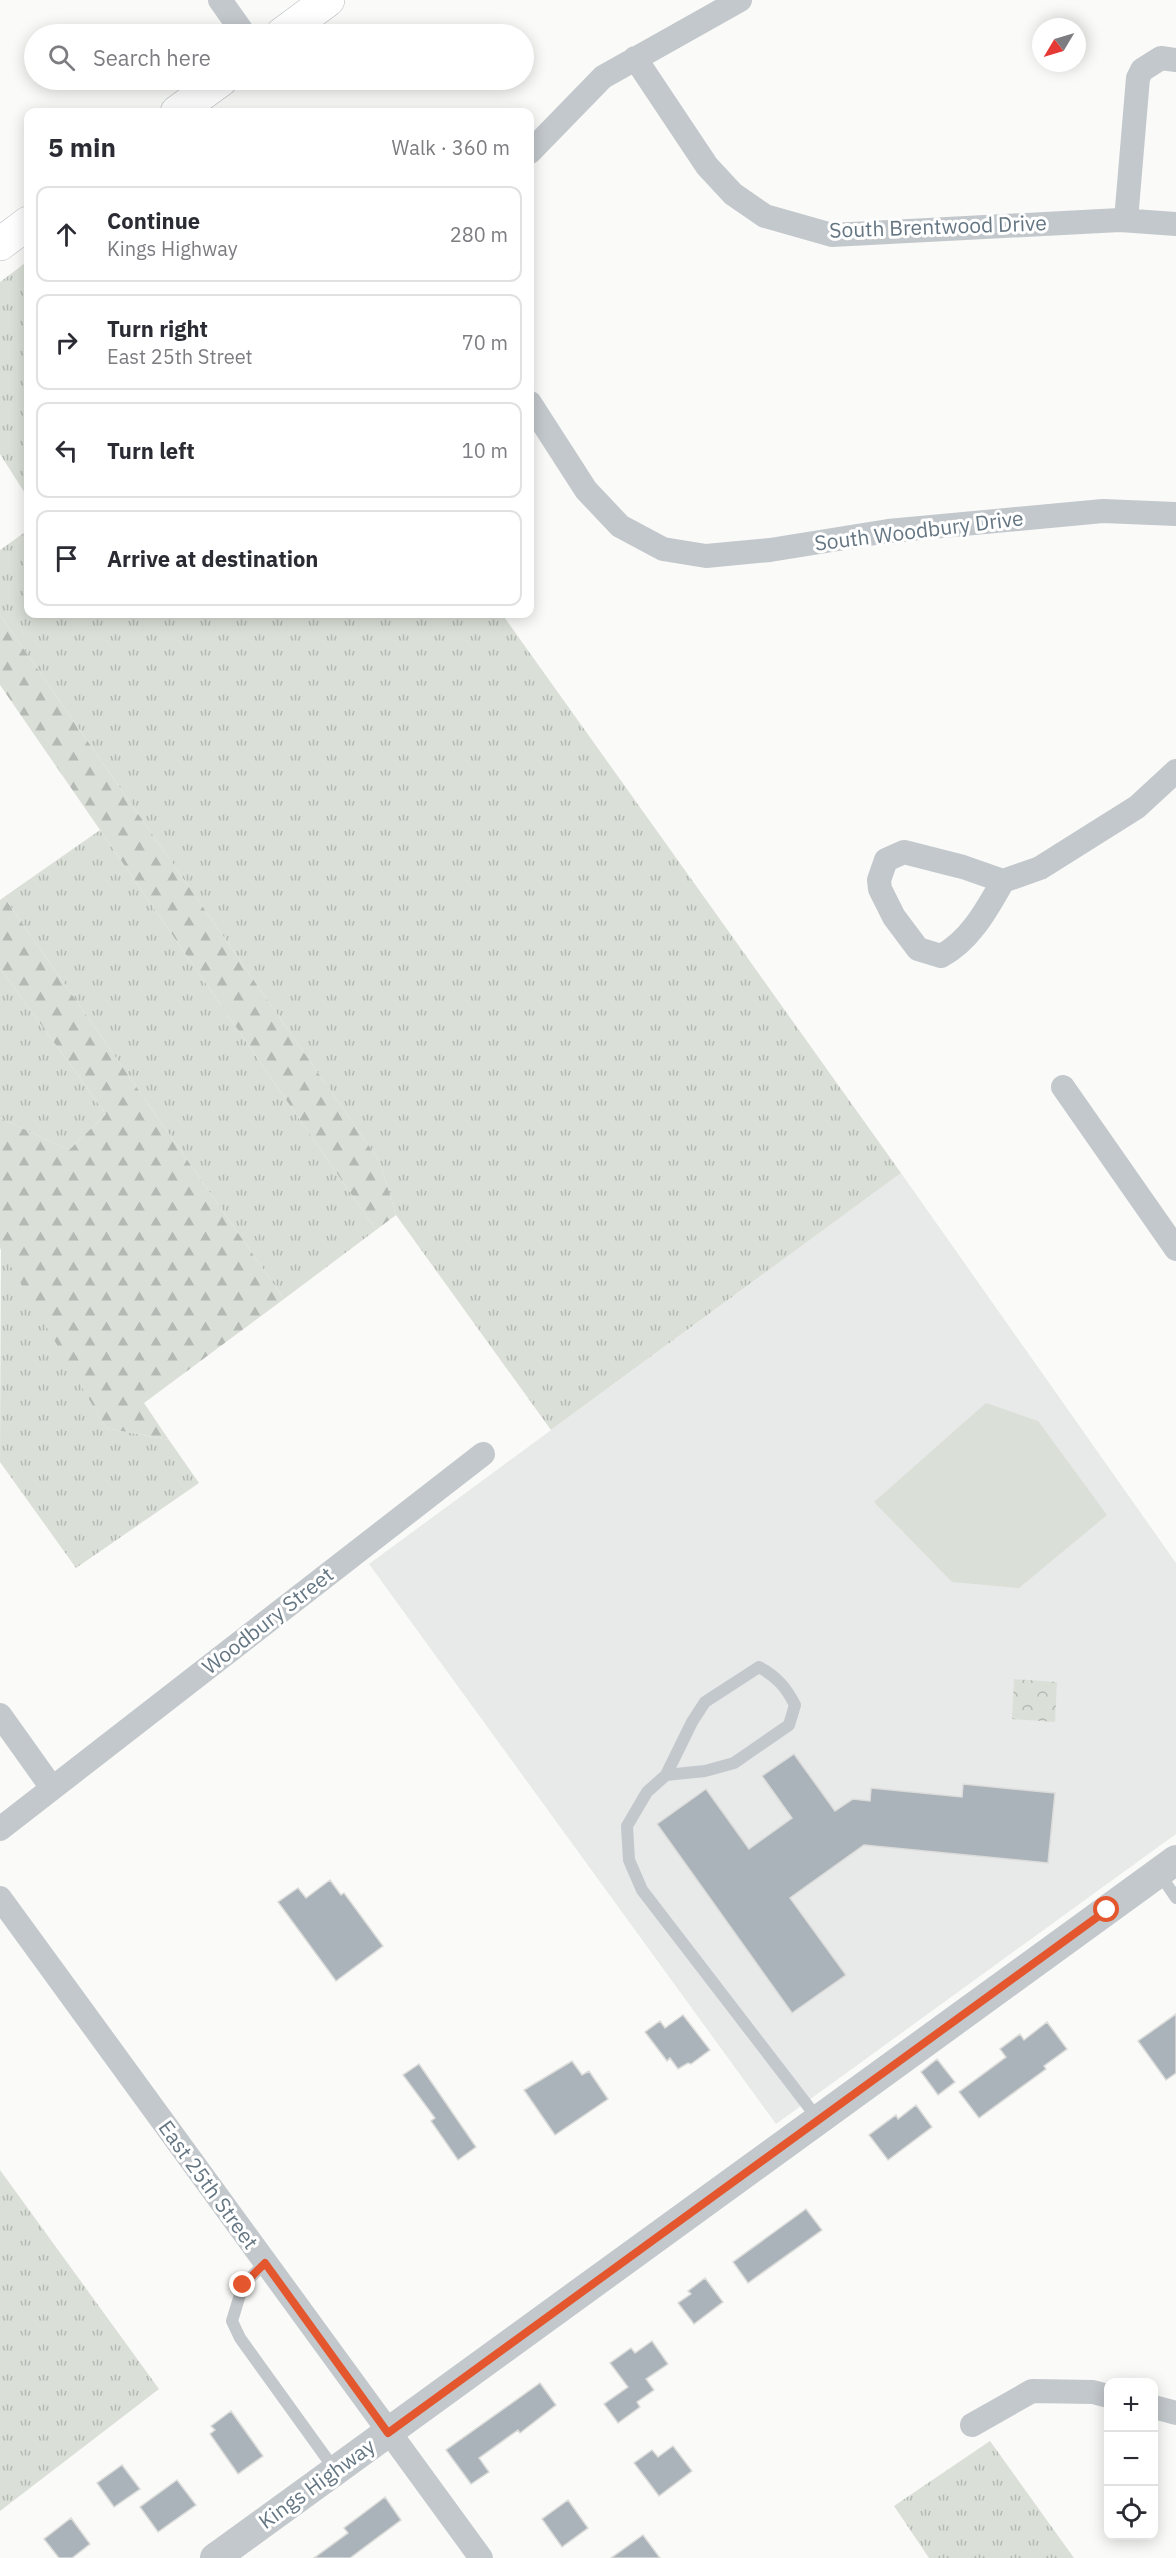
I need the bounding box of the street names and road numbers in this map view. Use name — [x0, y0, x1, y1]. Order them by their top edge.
street label: South Brentwood Drive — [829, 208, 1047, 244]
street label: South Woodbury Drive — [813, 503, 1025, 557]
street label: Woodbury Street — [196, 1560, 339, 1680]
street label: East 25th Street — [153, 2114, 265, 2254]
street label: Kings Highway — [253, 2431, 381, 2535]

